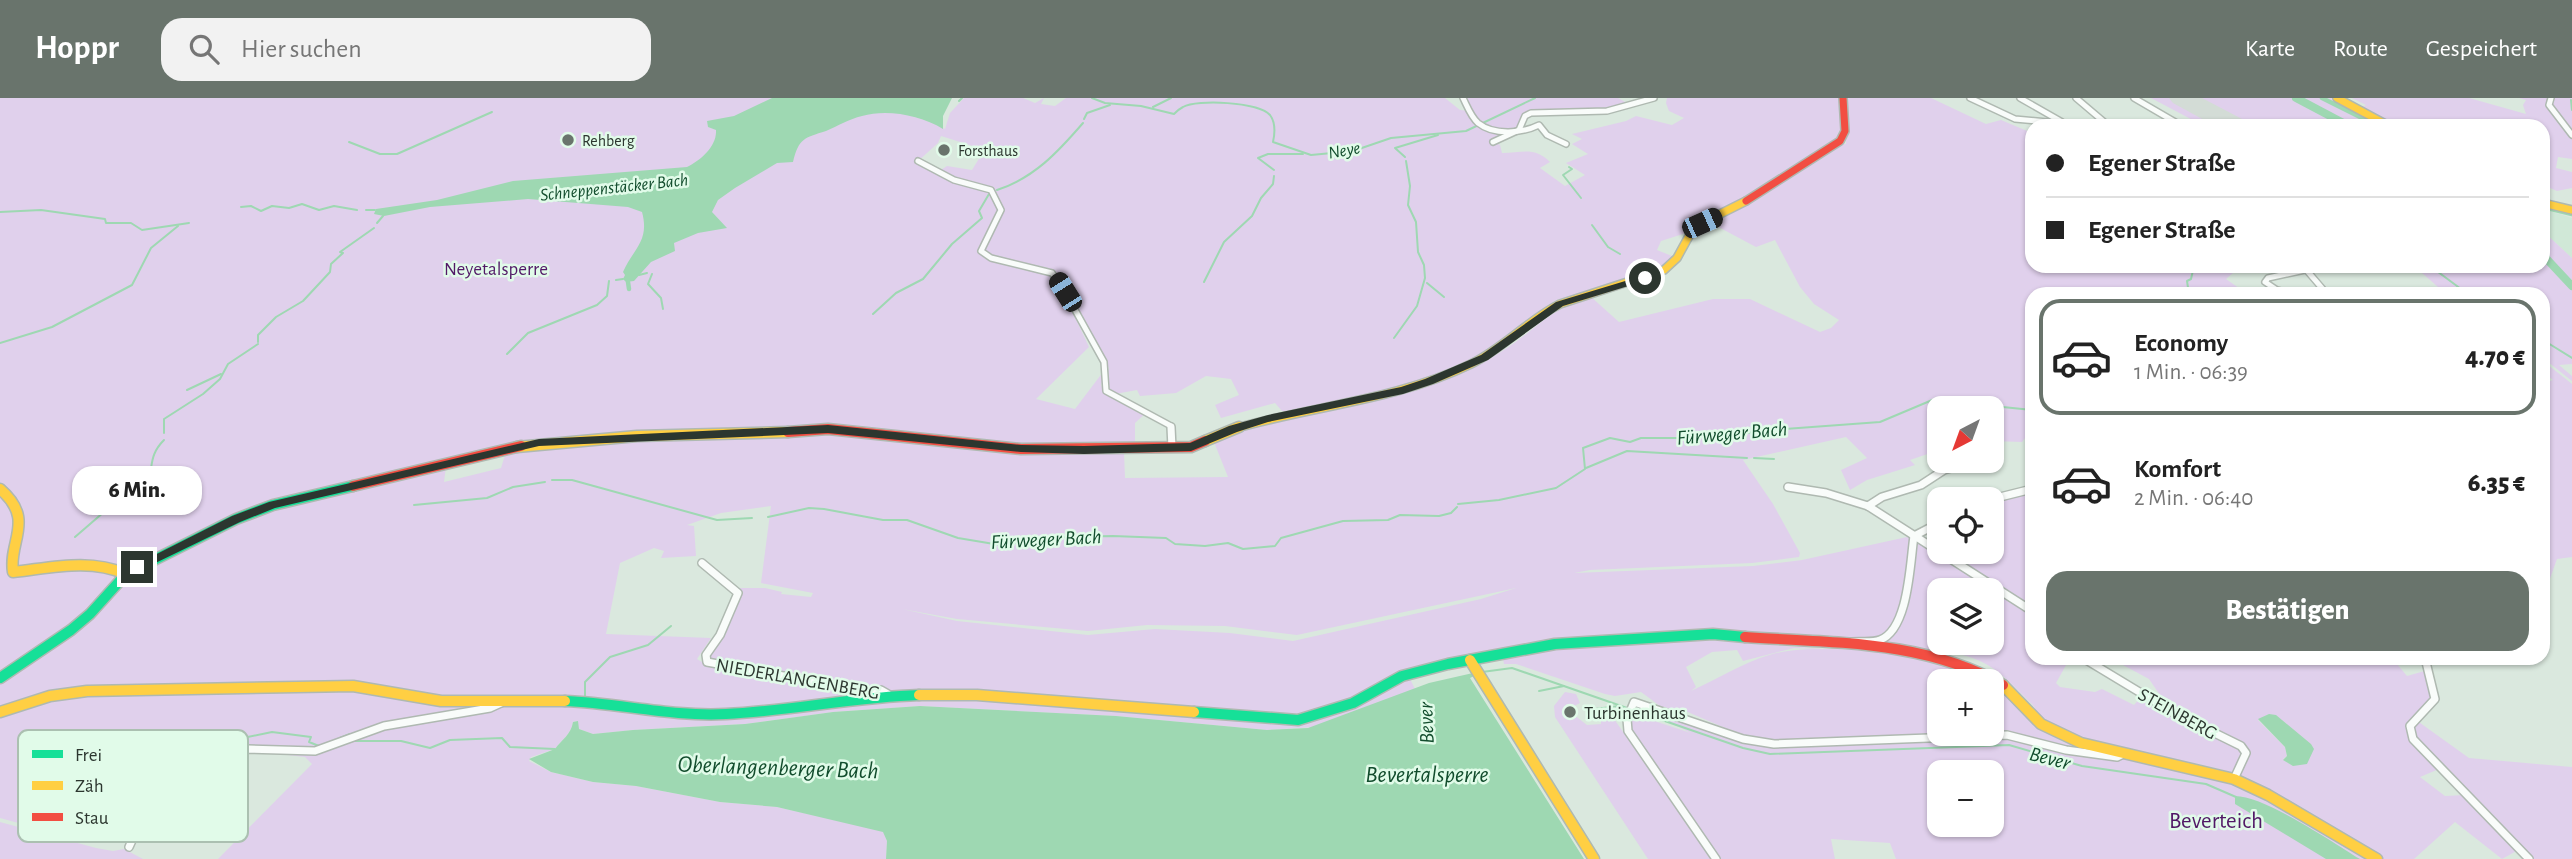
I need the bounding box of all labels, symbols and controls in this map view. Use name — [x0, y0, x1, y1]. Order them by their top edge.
search box — [161, 18, 651, 81]
icon: search — [185, 30, 223, 68]
text: Hoppr — [35, 32, 119, 65]
text: Hier suchen — [241, 36, 362, 62]
text: Karte — [2245, 37, 2295, 61]
text: Route — [2333, 37, 2388, 61]
text: Gespeichert — [2426, 37, 2537, 61]
marker: Rehberg — [560, 132, 576, 148]
place label: Rehberg — [582, 133, 635, 149]
water label: Neye — [1327, 139, 1362, 163]
marker: Forsthaus — [936, 142, 952, 158]
place label: Forsthaus — [958, 143, 1018, 159]
text: Egener Straße — [2088, 150, 2236, 176]
water label: Schneppenstäcker Bach — [539, 171, 689, 205]
car — [1679, 205, 1726, 241]
text: Egener Straße — [2088, 217, 2236, 243]
park label: Neyetalsperre — [444, 260, 548, 279]
route start — [1629, 262, 1661, 294]
car — [1045, 269, 1086, 315]
icon: car — [2050, 326, 2113, 389]
text: Economy — [2134, 330, 2228, 356]
text: 4.70 € — [2465, 344, 2525, 370]
text: 1 Min. · 06:39 — [2134, 361, 2248, 384]
north arrow — [1927, 396, 2004, 472]
map controls — [1927, 396, 2004, 837]
water label: Fürweger Bach — [1676, 418, 1788, 449]
icon: car — [2050, 452, 2113, 515]
text: Komfort — [2134, 456, 2221, 482]
callout: 6 Min. — [72, 466, 202, 514]
text: 6.35 € — [2468, 470, 2525, 496]
text: 6 Min. — [109, 479, 165, 502]
button: locate — [1927, 487, 2004, 564]
text: 2 Min. · 06:40 — [2134, 487, 2253, 510]
water label: Fürweger Bach — [990, 526, 1102, 553]
route end — [121, 551, 153, 583]
button: Bestätigen — [2046, 571, 2529, 651]
button: layers — [1927, 578, 2004, 655]
street label: NIEDERLANGENBERG — [715, 656, 881, 703]
button: + — [1927, 669, 2004, 746]
street label: STEINBERG — [2135, 685, 2220, 744]
water label: Bever — [1415, 701, 1438, 744]
marker: Turbinenhaus — [1562, 704, 1578, 720]
place label: Turbinenhaus — [1584, 704, 1686, 723]
legend — [18, 730, 248, 842]
water label: Bever — [2027, 743, 2074, 774]
text: Frei — [75, 746, 102, 765]
water label: Oberlangenberger Bach — [677, 752, 879, 784]
button: − — [1927, 760, 2004, 837]
water label: Bevertalsperre — [1365, 763, 1489, 787]
text: Zäh — [75, 777, 104, 796]
text: Stau — [75, 809, 109, 828]
park label: Beverteich — [2169, 810, 2263, 833]

